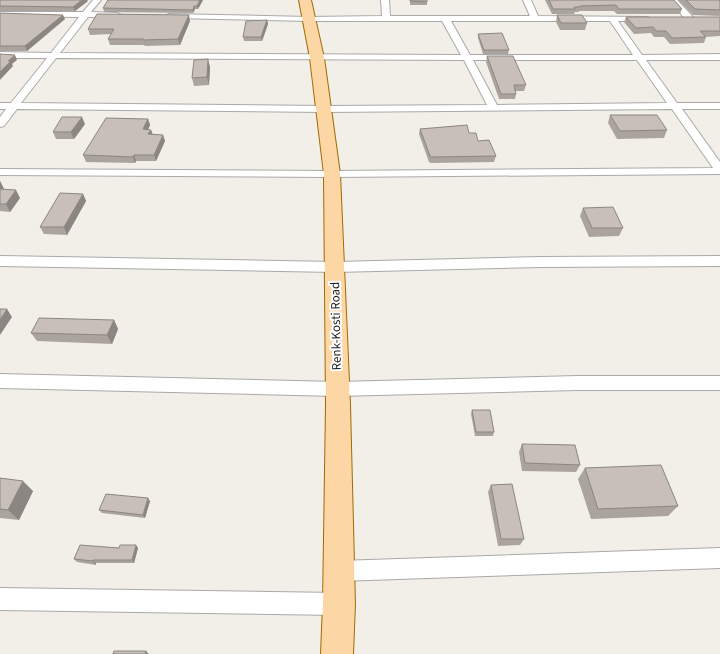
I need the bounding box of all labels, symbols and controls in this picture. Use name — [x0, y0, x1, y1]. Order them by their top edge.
street label: Renk-Kosti Road — [326, 282, 346, 370]

